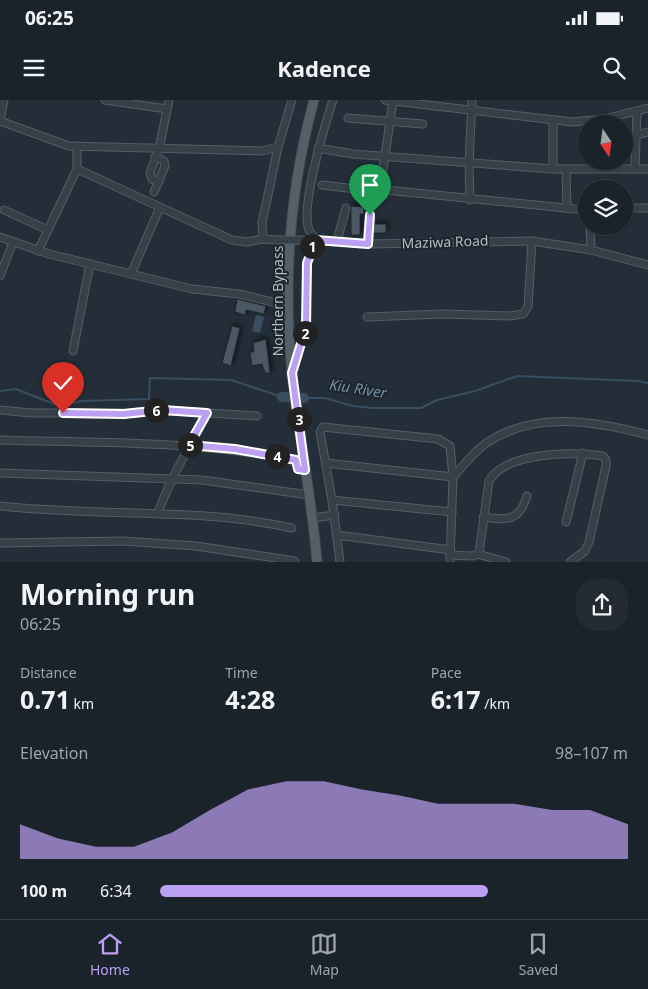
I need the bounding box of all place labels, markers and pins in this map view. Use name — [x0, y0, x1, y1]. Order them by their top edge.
pin — [349, 164, 391, 215]
pin: 1 — [300, 234, 324, 258]
pin: 2 — [292, 320, 318, 346]
pin — [42, 362, 84, 413]
pin: 6 — [144, 398, 168, 422]
pin: 3 — [286, 406, 312, 432]
pin: 5 — [178, 432, 202, 458]
pin: 4 — [264, 444, 290, 468]

